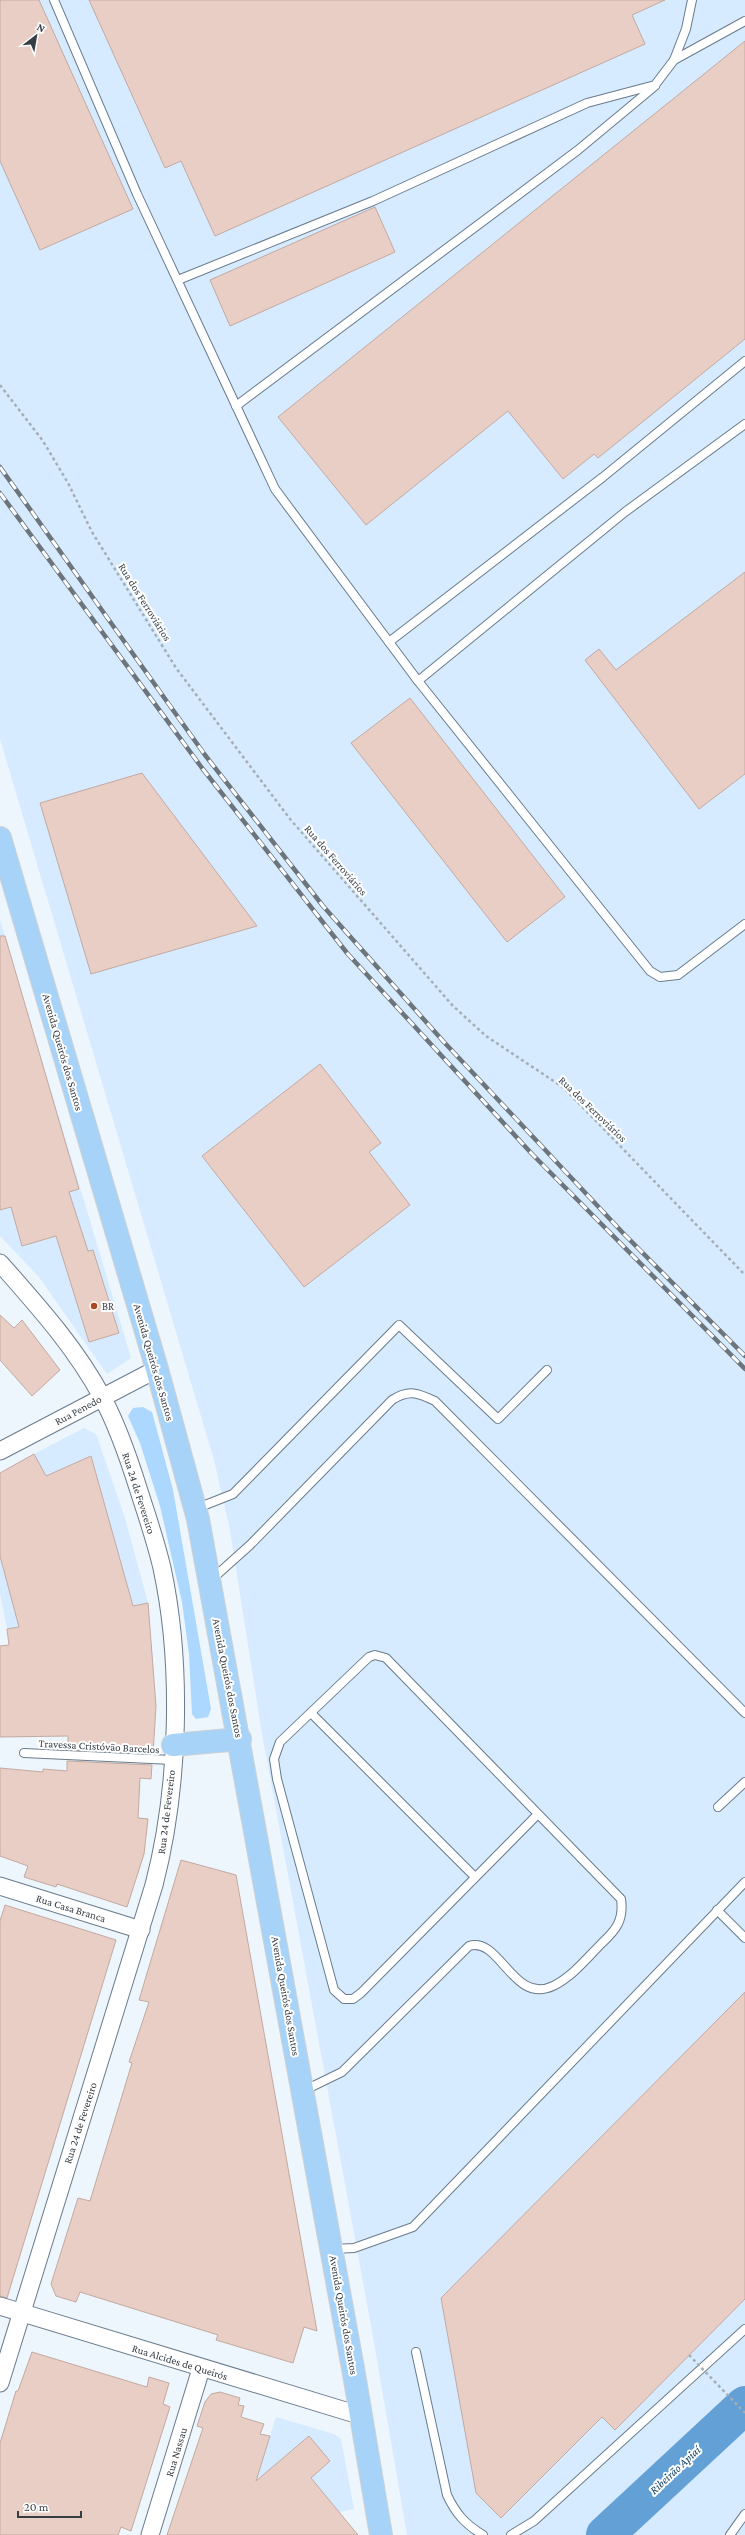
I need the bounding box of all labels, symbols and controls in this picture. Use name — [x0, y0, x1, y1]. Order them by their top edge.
north arrow — [16, 16, 56, 56]
text: N — [35, 20, 48, 35]
street label: Rua dos Ferroviários — [116, 561, 174, 643]
street label: Rua dos Ferroviários — [302, 822, 370, 898]
street label: Avenida Queirós dos Santos — [41, 992, 85, 1112]
street label: Rua dos Ferroviários — [557, 1074, 629, 1144]
place label: BR — [102, 1300, 115, 1312]
marker: BR — [89, 1301, 99, 1311]
street label: Avenida Queirós dos Santos — [132, 1302, 176, 1422]
street label: Rua Penedo — [53, 1392, 104, 1427]
street label: Rua 24 de Fevereiro — [120, 1451, 158, 1536]
street label: Avenida Queirós dos Santos — [211, 1617, 245, 1739]
street label: Travessa Cristóvão Barcelos — [38, 1737, 160, 1755]
street label: Rua 24 de Fevereiro — [155, 1769, 177, 1855]
street label: Rua Casa Branca — [35, 1892, 107, 1924]
street label: Avenida Queirós dos Santos — [270, 1935, 302, 2057]
street label: Rua 24 de Fevereiro — [61, 2080, 99, 2165]
street label: Avenida Queirós dos Santos — [328, 2254, 360, 2376]
street label: Rua Alcides de Queirós — [131, 2342, 229, 2382]
street label: Rua Nassau — [163, 2426, 189, 2478]
water label: Ribeirão Apiaí — [647, 2442, 705, 2497]
scale bar — [18, 2493, 81, 2519]
text: 20 m — [24, 2500, 49, 2514]

